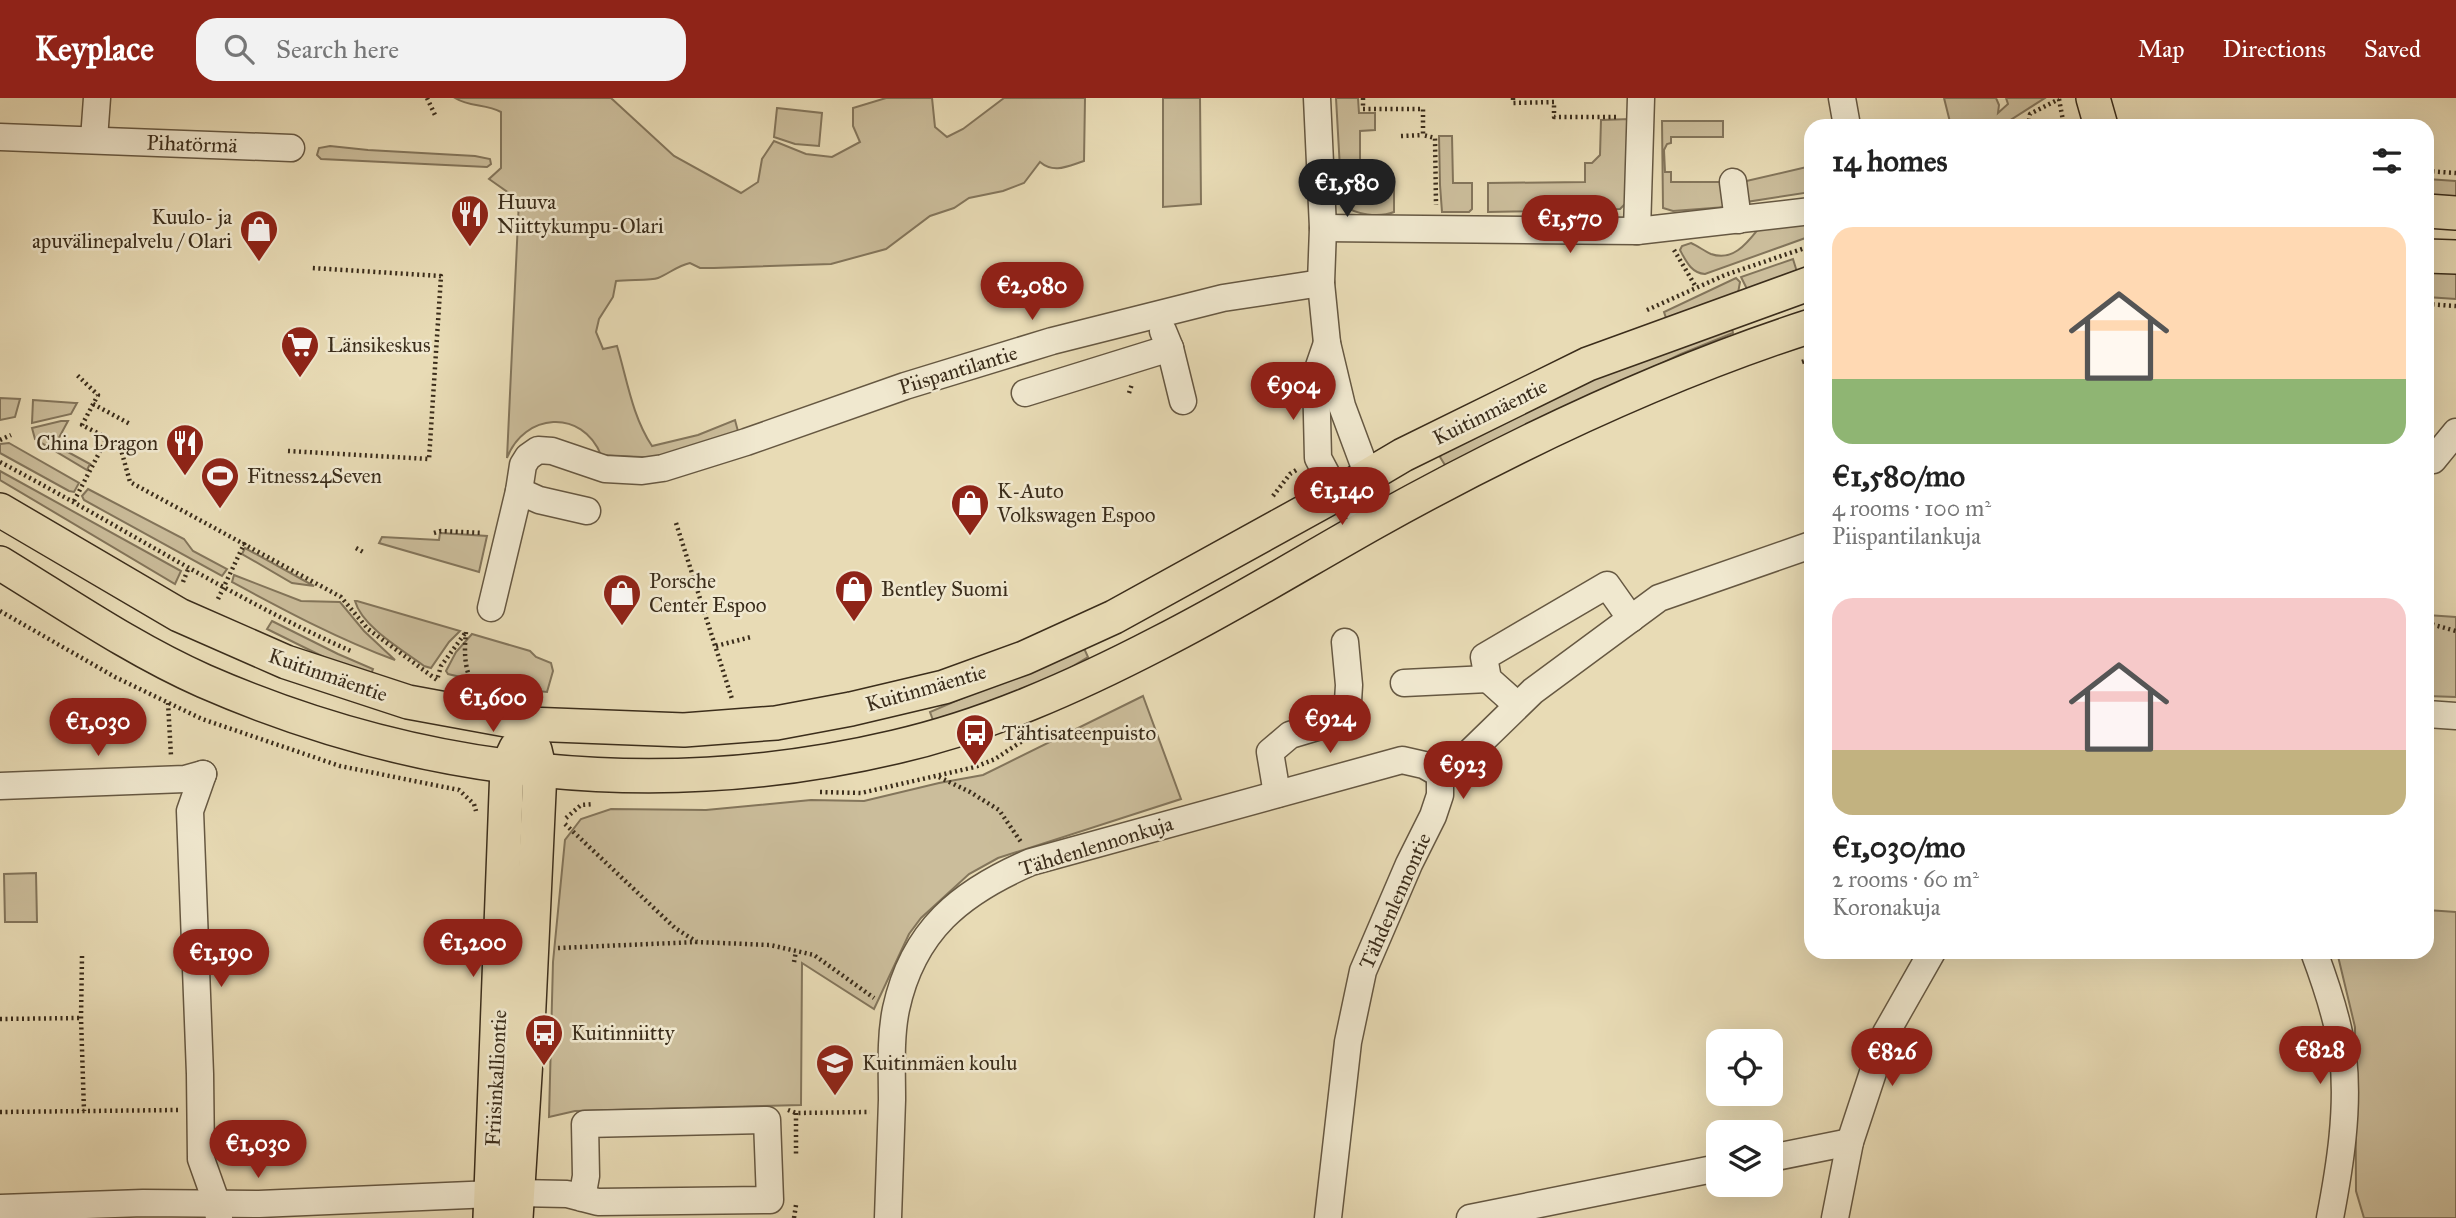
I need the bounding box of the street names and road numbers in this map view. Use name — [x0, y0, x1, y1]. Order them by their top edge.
street label: Pihatörmä — [146, 129, 238, 159]
street label: Piispantilantie — [895, 340, 1021, 400]
street label: Kuitinmäentie — [1428, 373, 1552, 451]
street label: Kuitinmäentie — [265, 642, 391, 708]
street label: Kuitinmäentie — [863, 658, 990, 718]
street label: Tähdenlennonkuja — [1016, 810, 1176, 882]
street label: Tähdenlennontie — [1353, 829, 1437, 973]
street label: Friisinkalliontie — [479, 1009, 513, 1147]

